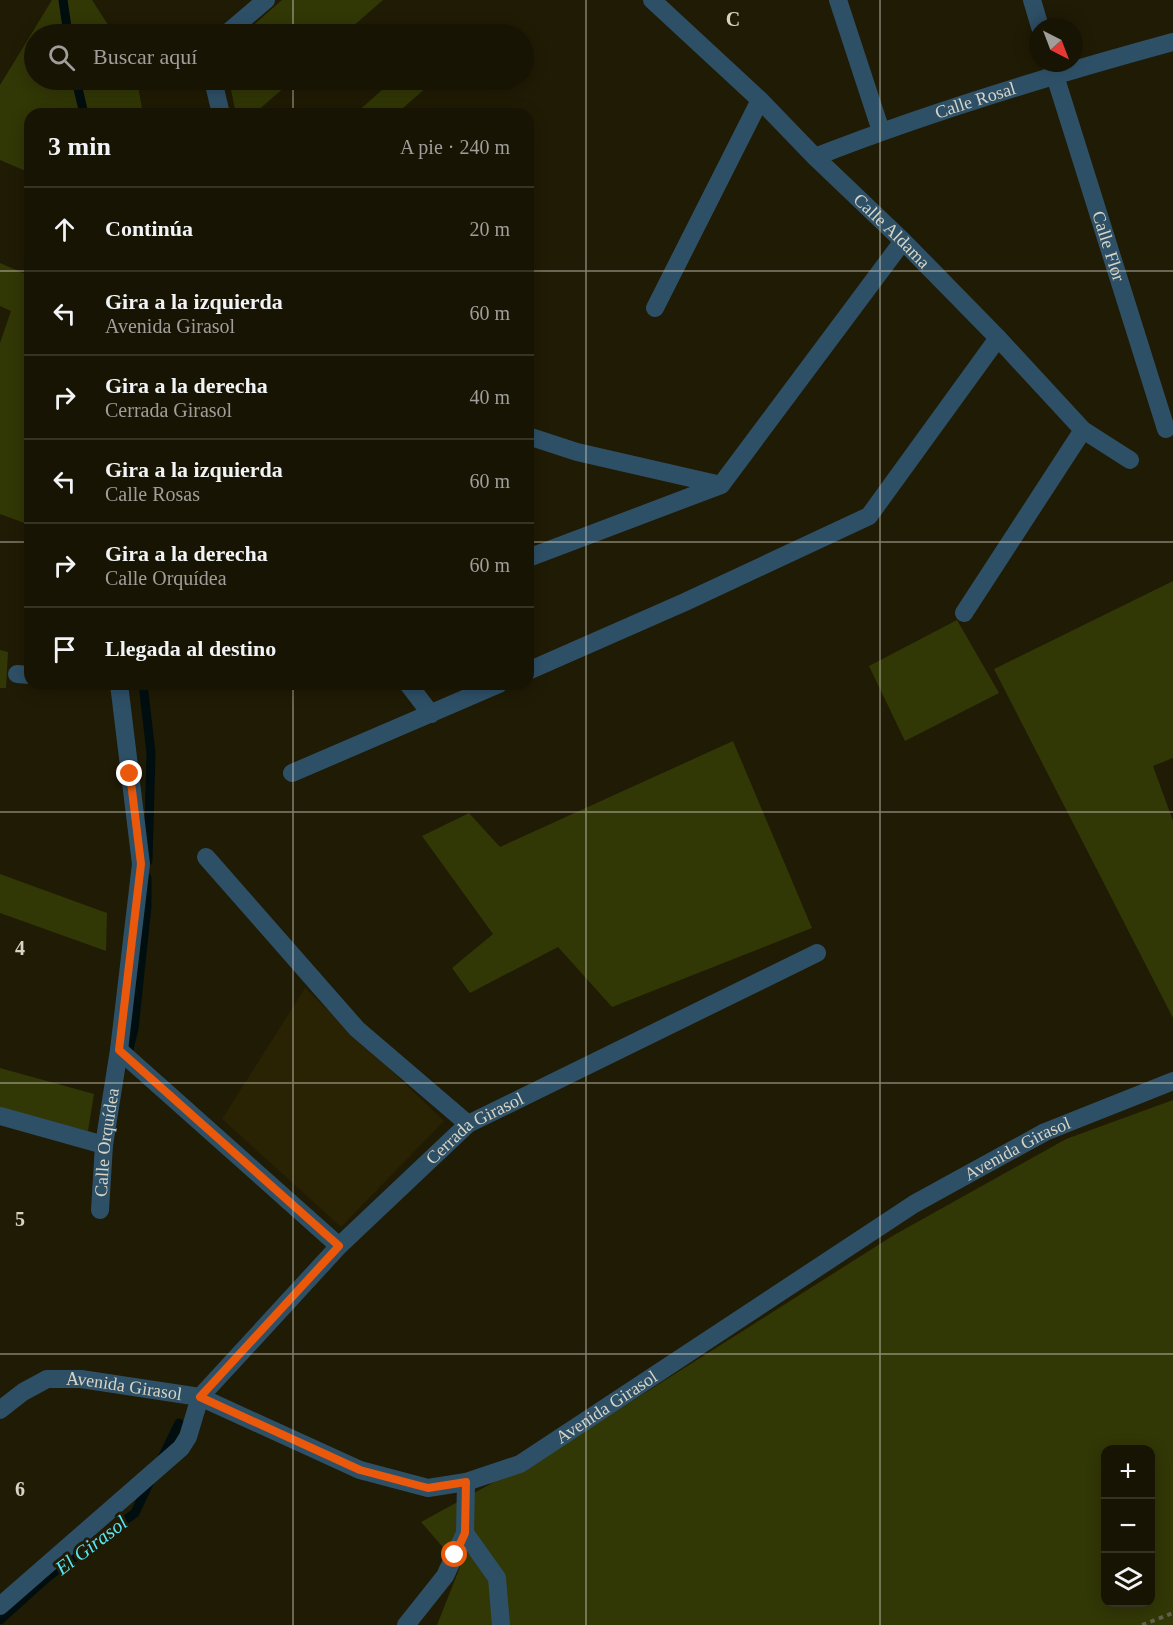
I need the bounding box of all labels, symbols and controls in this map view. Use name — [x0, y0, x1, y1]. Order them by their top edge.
text: C — [726, 8, 740, 30]
north arrow — [1029, 18, 1083, 72]
search box — [24, 24, 534, 90]
icon: search — [45, 41, 78, 74]
text: Buscar aquí — [93, 44, 197, 69]
street label: Calle Rosal — [932, 78, 1018, 123]
text: 3 min — [48, 132, 111, 161]
text: A pie · 240 m — [400, 136, 510, 158]
street label: Calle Aldama — [850, 189, 934, 272]
street label: Calle Flor — [1088, 209, 1129, 284]
icon: ahead — [48, 213, 81, 246]
text: Continúa — [105, 216, 193, 241]
text: 20 m — [469, 218, 510, 240]
text: Gira a la izquierda — [105, 289, 283, 314]
icon: left — [48, 297, 81, 330]
text: 60 m — [469, 302, 510, 324]
text: Avenida Girasol — [105, 315, 235, 337]
text: Gira a la derecha — [105, 373, 268, 398]
icon: right — [48, 381, 81, 414]
text: 40 m — [469, 386, 510, 408]
text: Cerrada Girasol — [105, 399, 232, 421]
text: Gira a la izquierda — [105, 457, 283, 482]
icon: left — [48, 465, 81, 498]
text: 60 m — [469, 470, 510, 492]
text: Calle Rosas — [105, 483, 200, 505]
text: Gira a la derecha — [105, 541, 268, 566]
icon: right — [48, 549, 81, 582]
text: 60 m — [469, 554, 510, 576]
text: Calle Orquídea — [105, 567, 227, 589]
icon: arrive — [48, 633, 81, 666]
text: Llegada al destino — [105, 636, 276, 661]
route end — [116, 760, 142, 786]
text: 4 — [15, 937, 25, 959]
street label: Calle Orquídea — [91, 1086, 123, 1197]
street label: Cerrada Girasol — [422, 1088, 527, 1168]
street label: Avenida Girasol — [961, 1113, 1073, 1184]
text: 5 — [15, 1208, 25, 1230]
street label: Avenida Girasol — [552, 1366, 661, 1448]
street label: Avenida Girasol — [66, 1369, 183, 1404]
map controls — [1101, 1445, 1155, 1607]
button: + — [1101, 1445, 1155, 1499]
text: 6 — [15, 1478, 25, 1500]
button: − — [1101, 1499, 1155, 1553]
water label: El Girasol — [50, 1511, 131, 1580]
route start — [441, 1541, 467, 1567]
button: layers — [1101, 1553, 1155, 1607]

